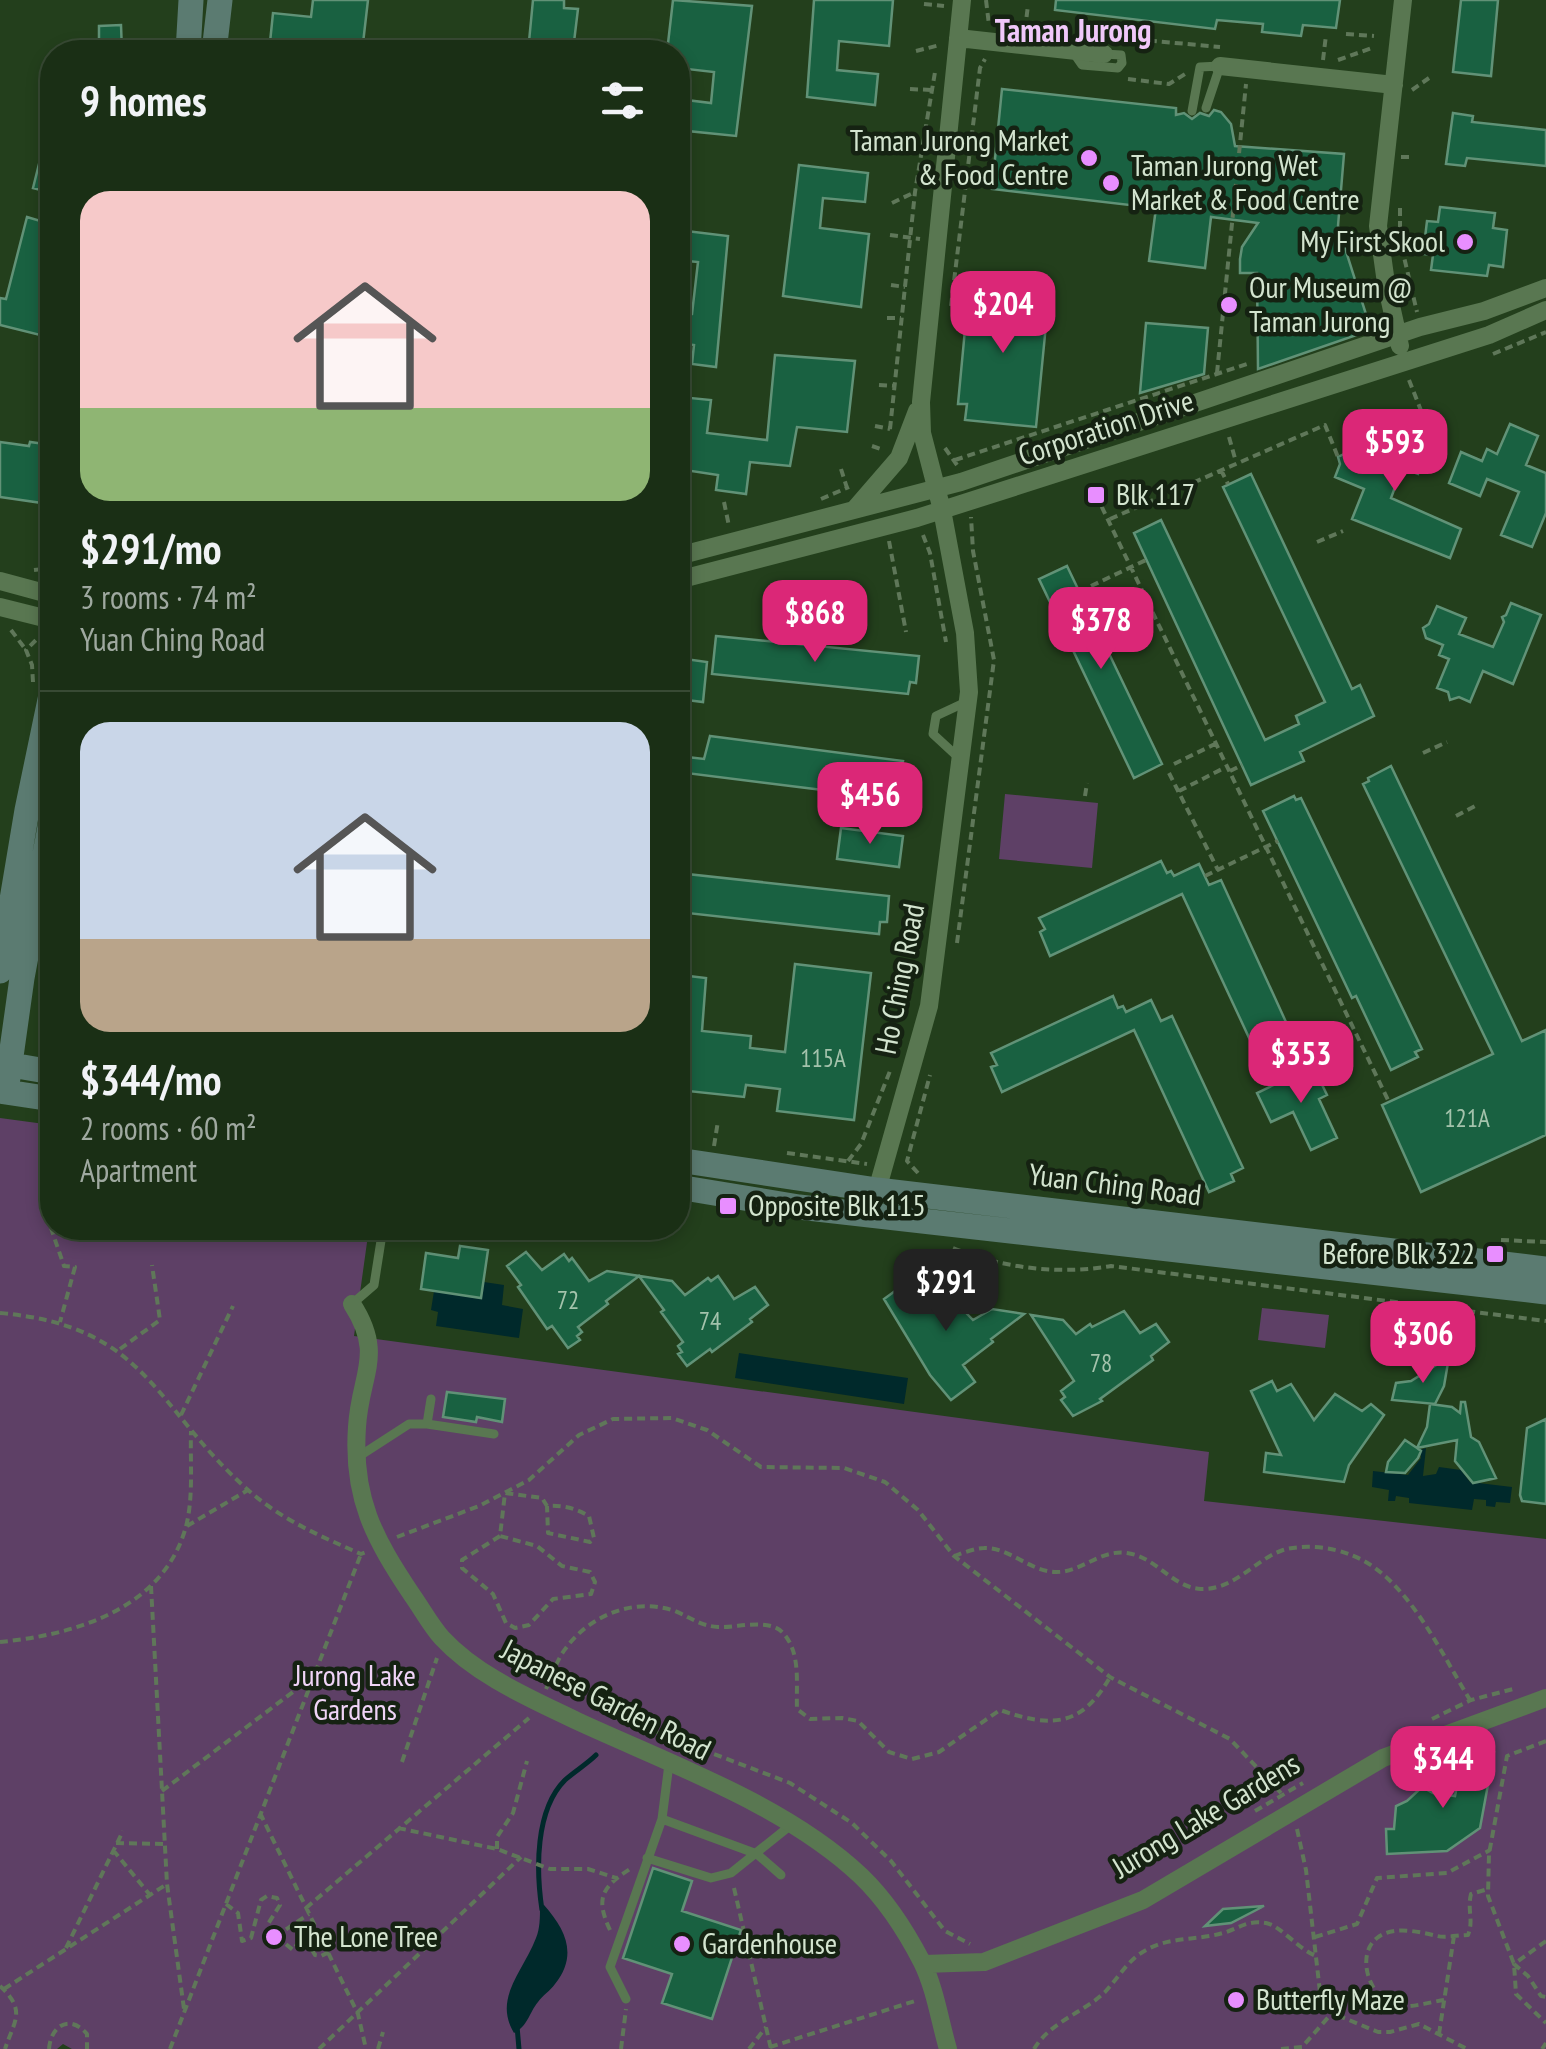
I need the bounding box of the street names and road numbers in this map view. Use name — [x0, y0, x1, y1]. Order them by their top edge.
street label: Corporation Drive — [1013, 380, 1198, 473]
street label: Ho Ching Road — [865, 900, 932, 1057]
street label: Yuan Ching Road — [1027, 1154, 1204, 1213]
street label: Japanese Garden Road — [495, 1629, 718, 1768]
street label: Jurong Lake Gardens — [1104, 1743, 1306, 1886]

